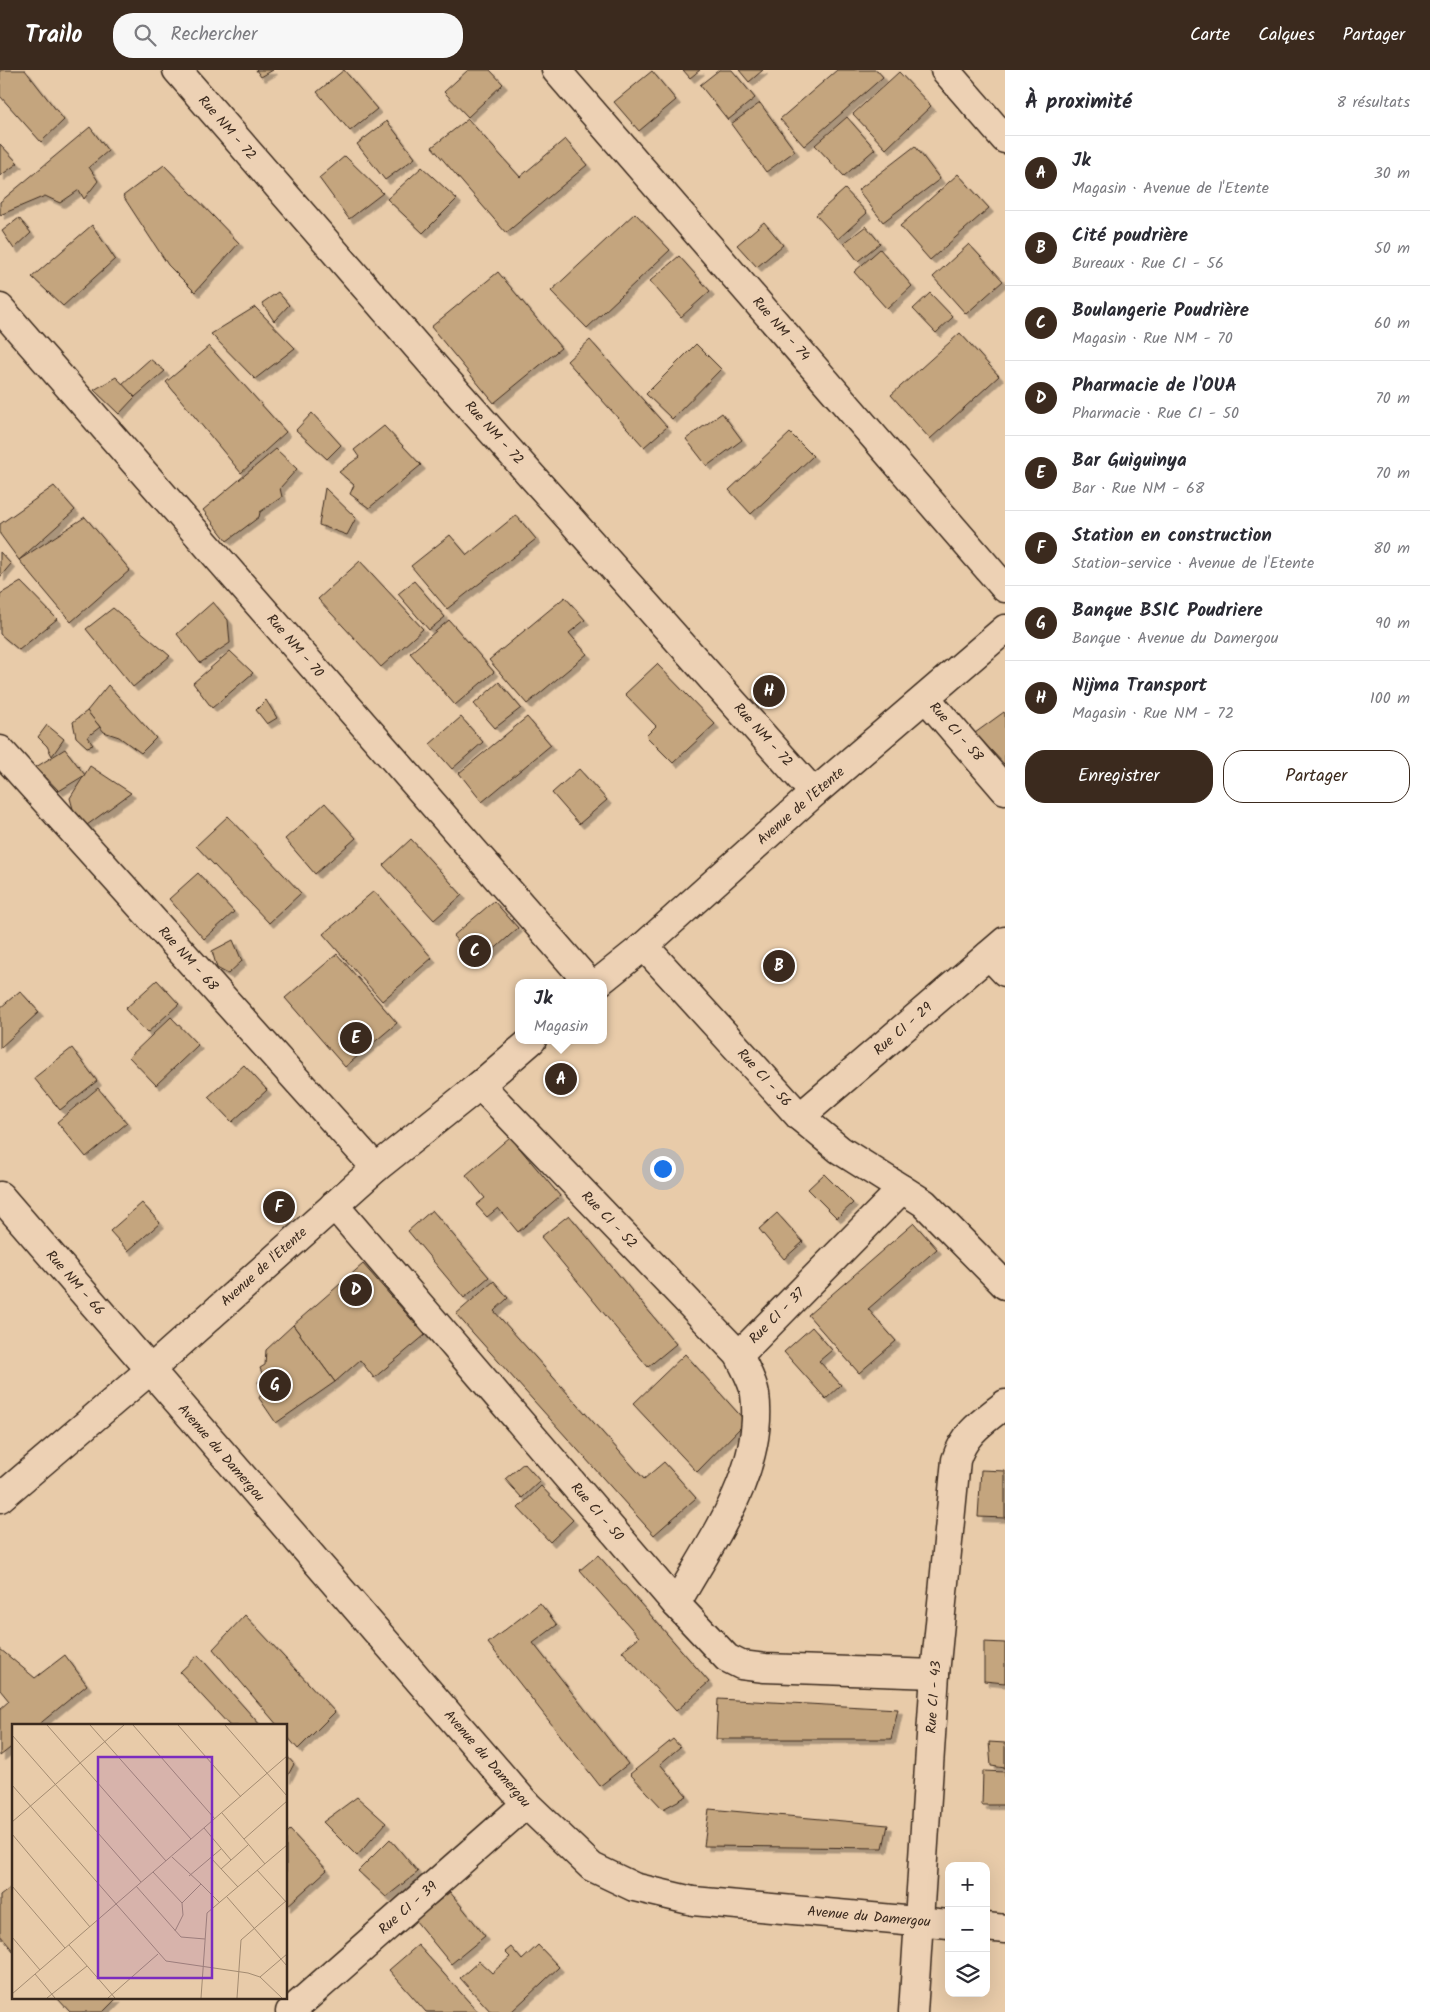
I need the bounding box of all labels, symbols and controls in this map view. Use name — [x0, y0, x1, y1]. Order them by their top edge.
search box — [113, 13, 463, 58]
text: Trailo — [25, 16, 83, 55]
text: Rechercher — [171, 20, 257, 50]
icon: search — [131, 21, 159, 49]
text: Carte — [1190, 21, 1230, 50]
text: Calques — [1258, 21, 1315, 50]
text: Partager — [1343, 21, 1405, 50]
text: À proximité — [1025, 86, 1132, 119]
text: 8 résultats — [1337, 90, 1410, 115]
street label: Rue NM - 72 — [193, 91, 261, 165]
text: Jk — [1072, 146, 1091, 176]
text: A — [1036, 161, 1046, 186]
text: 30 m — [1374, 161, 1410, 186]
text: Magasin · Avenue de l'Etente — [1072, 176, 1269, 201]
text: Cité poudrière — [1072, 221, 1188, 251]
text: B — [1036, 236, 1046, 261]
text: 50 m — [1374, 236, 1410, 261]
text: Bureaux · Rue CI - 56 — [1072, 251, 1224, 276]
street label: Rue NM - 74 — [747, 292, 815, 366]
text: Boulangerie Poudrière — [1072, 296, 1249, 326]
text: C — [1036, 311, 1046, 336]
text: 60 m — [1374, 311, 1410, 336]
text: Magasin · Rue NM - 70 — [1072, 326, 1233, 351]
text: Pharmacie de l'OUA — [1072, 371, 1237, 401]
text: D — [1036, 386, 1046, 411]
text: 70 m — [1375, 386, 1410, 411]
street label: Rue NM - 72 — [459, 396, 529, 470]
text: Pharmacie · Rue CI - 50 — [1072, 401, 1239, 426]
text: Bar Guiguinya — [1072, 446, 1187, 476]
text: E — [1037, 461, 1045, 486]
text: 70 m — [1375, 461, 1410, 486]
text: Bar · Rue NM - 68 — [1072, 476, 1204, 501]
text: Station en construction — [1072, 521, 1272, 551]
text: F — [1037, 536, 1045, 561]
text: 80 m — [1373, 536, 1410, 561]
text: Station-service · Avenue de l'Etente — [1072, 551, 1314, 576]
text: Banque BSIC Poudriere — [1072, 596, 1263, 626]
street label: Rue NM - 70 — [261, 609, 329, 683]
text: G — [1036, 611, 1046, 636]
text: 90 m — [1375, 611, 1410, 636]
text: Banque · Avenue du Damergou — [1072, 626, 1279, 651]
text: Nijma Transport — [1072, 671, 1207, 701]
pin: H — [753, 672, 785, 710]
text: H — [1036, 686, 1046, 711]
text: 100 m — [1370, 686, 1410, 711]
street label: Rue CI - 58 — [924, 697, 989, 767]
street label: Rue NM - 72 — [728, 698, 798, 772]
text: Magasin · Rue NM - 72 — [1072, 701, 1234, 726]
button: Enregistrer — [1025, 750, 1213, 803]
button: Partager — [1223, 750, 1410, 803]
street label: Avenue de l'Etente — [752, 761, 850, 850]
street label: Rue NM - 68 — [153, 921, 224, 997]
pin: C — [459, 932, 491, 970]
pin: B — [763, 947, 795, 985]
popup — [515, 979, 607, 1044]
text: Jk — [534, 984, 552, 1014]
street label: Rue CI - 29 — [869, 997, 938, 1061]
text: Magasin — [534, 1014, 588, 1039]
pin: E — [340, 1019, 372, 1057]
street label: Rue CI - 56 — [732, 1044, 796, 1112]
pin: A — [545, 1060, 577, 1098]
your location — [650, 1156, 676, 1182]
street label: Rue CI - 52 — [576, 1186, 642, 1254]
pin: F — [263, 1188, 295, 1226]
street label: Avenue de l'Etente — [216, 1221, 313, 1312]
street label: Rue NM - 66 — [40, 1245, 110, 1321]
pin: D — [340, 1271, 372, 1309]
street label: Rue CI - 37 — [744, 1283, 810, 1349]
pin: G — [259, 1366, 291, 1404]
street label: Avenue du Damergou — [172, 1399, 270, 1507]
street label: Rue CI - 50 — [565, 1478, 629, 1546]
street label: Rue CI - 43 — [920, 1660, 948, 1734]
street label: Avenue du Damergou — [438, 1705, 536, 1813]
inset map — [12, 1724, 288, 2000]
map controls — [945, 1862, 990, 1997]
button: + — [945, 1862, 990, 1907]
street label: Rue CI - 39 — [374, 1876, 443, 1940]
street label: Avenue du Damergou — [806, 1901, 932, 1933]
button: − — [945, 1907, 990, 1952]
button: layers — [945, 1952, 990, 1997]

